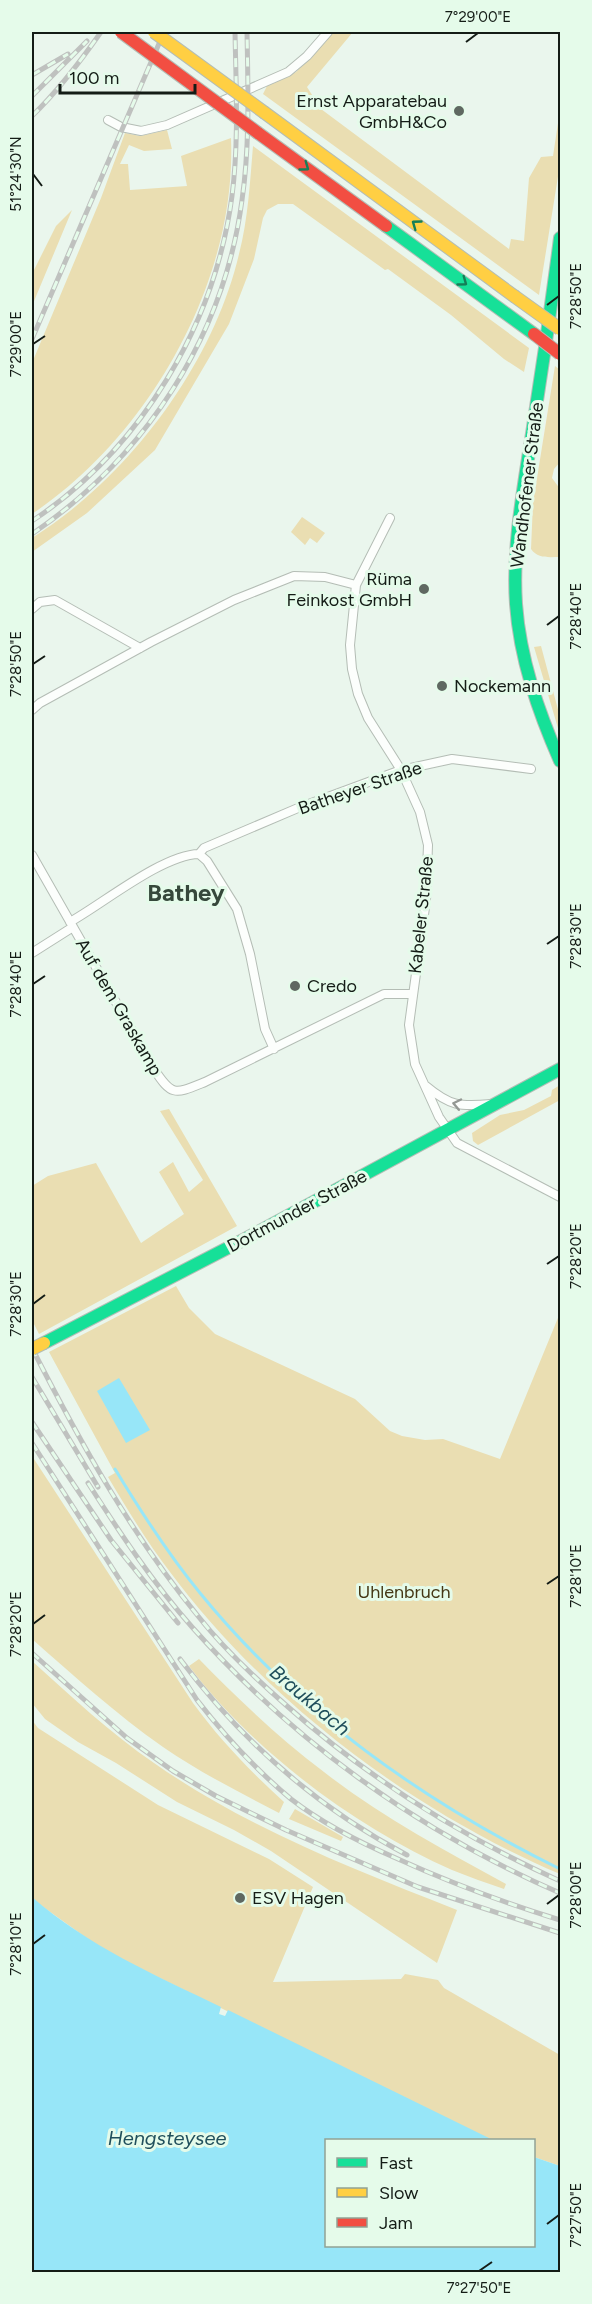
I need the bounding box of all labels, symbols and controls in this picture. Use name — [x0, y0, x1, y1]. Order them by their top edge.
text: 7°29'00"E — [445, 8, 511, 26]
scale bar — [60, 57, 195, 95]
text: 100 m — [69, 67, 119, 89]
place label: Ernst Apparatebau GmbH&Co — [296, 90, 447, 133]
marker: Ernst Apparatebau GmbH&Co — [452, 104, 466, 118]
text: 51°24'30"N — [7, 136, 25, 212]
one-way arrow — [299, 160, 310, 171]
one-way arrow — [411, 220, 422, 231]
text: 7°28'50"E — [567, 263, 585, 329]
one-way arrow — [456, 275, 467, 286]
text: 7°29'00"E — [7, 311, 25, 377]
street label: Wandhofener Straße — [506, 401, 548, 569]
place label: Rüma Feinkost GmbH — [287, 568, 412, 611]
marker: Rüma Feinkost GmbH — [417, 582, 431, 596]
text: 7°28'40"E — [567, 583, 585, 649]
text: 7°28'50"E — [7, 631, 25, 697]
place label: Nockemann — [454, 675, 551, 697]
marker: Nockemann — [435, 679, 449, 693]
street label: Batheyer Straße — [295, 756, 425, 819]
street label: Kabeler Straße — [404, 855, 438, 975]
district label: Bathey — [147, 878, 225, 907]
text: 7°28'30"E — [567, 903, 585, 969]
street label: Auf dem Graskamp — [71, 935, 167, 1079]
text: 7°28'40"E — [7, 951, 25, 1017]
place label: Credo — [307, 975, 357, 997]
marker: Credo — [288, 979, 302, 993]
one-way arrow — [452, 1098, 462, 1111]
street label: Dortmunder Straße — [223, 1165, 371, 1257]
text: 7°28'20"E — [567, 1223, 585, 1289]
text: 7°28'30"E — [7, 1271, 25, 1337]
text: 7°28'10"E — [567, 1544, 585, 1608]
park label: Uhlenbruch — [357, 1581, 451, 1603]
text: 7°28'20"E — [7, 1591, 25, 1657]
water label: Braukbach — [265, 1660, 355, 1740]
text: 7°28'00"E — [567, 1861, 585, 1929]
place label: ESV Hagen — [252, 1887, 344, 1909]
marker: ESV Hagen — [233, 1891, 247, 1905]
text: 7°28'10"E — [7, 1912, 25, 1976]
water label: Hengsteysee — [108, 2126, 226, 2150]
legend — [325, 2139, 535, 2247]
text: Fast — [379, 2152, 413, 2174]
text: Slow — [379, 2182, 418, 2204]
text: 7°27'50"E — [567, 2183, 585, 2247]
text: Jam — [379, 2212, 413, 2234]
text: 7°27'50"E — [447, 2279, 511, 2297]

